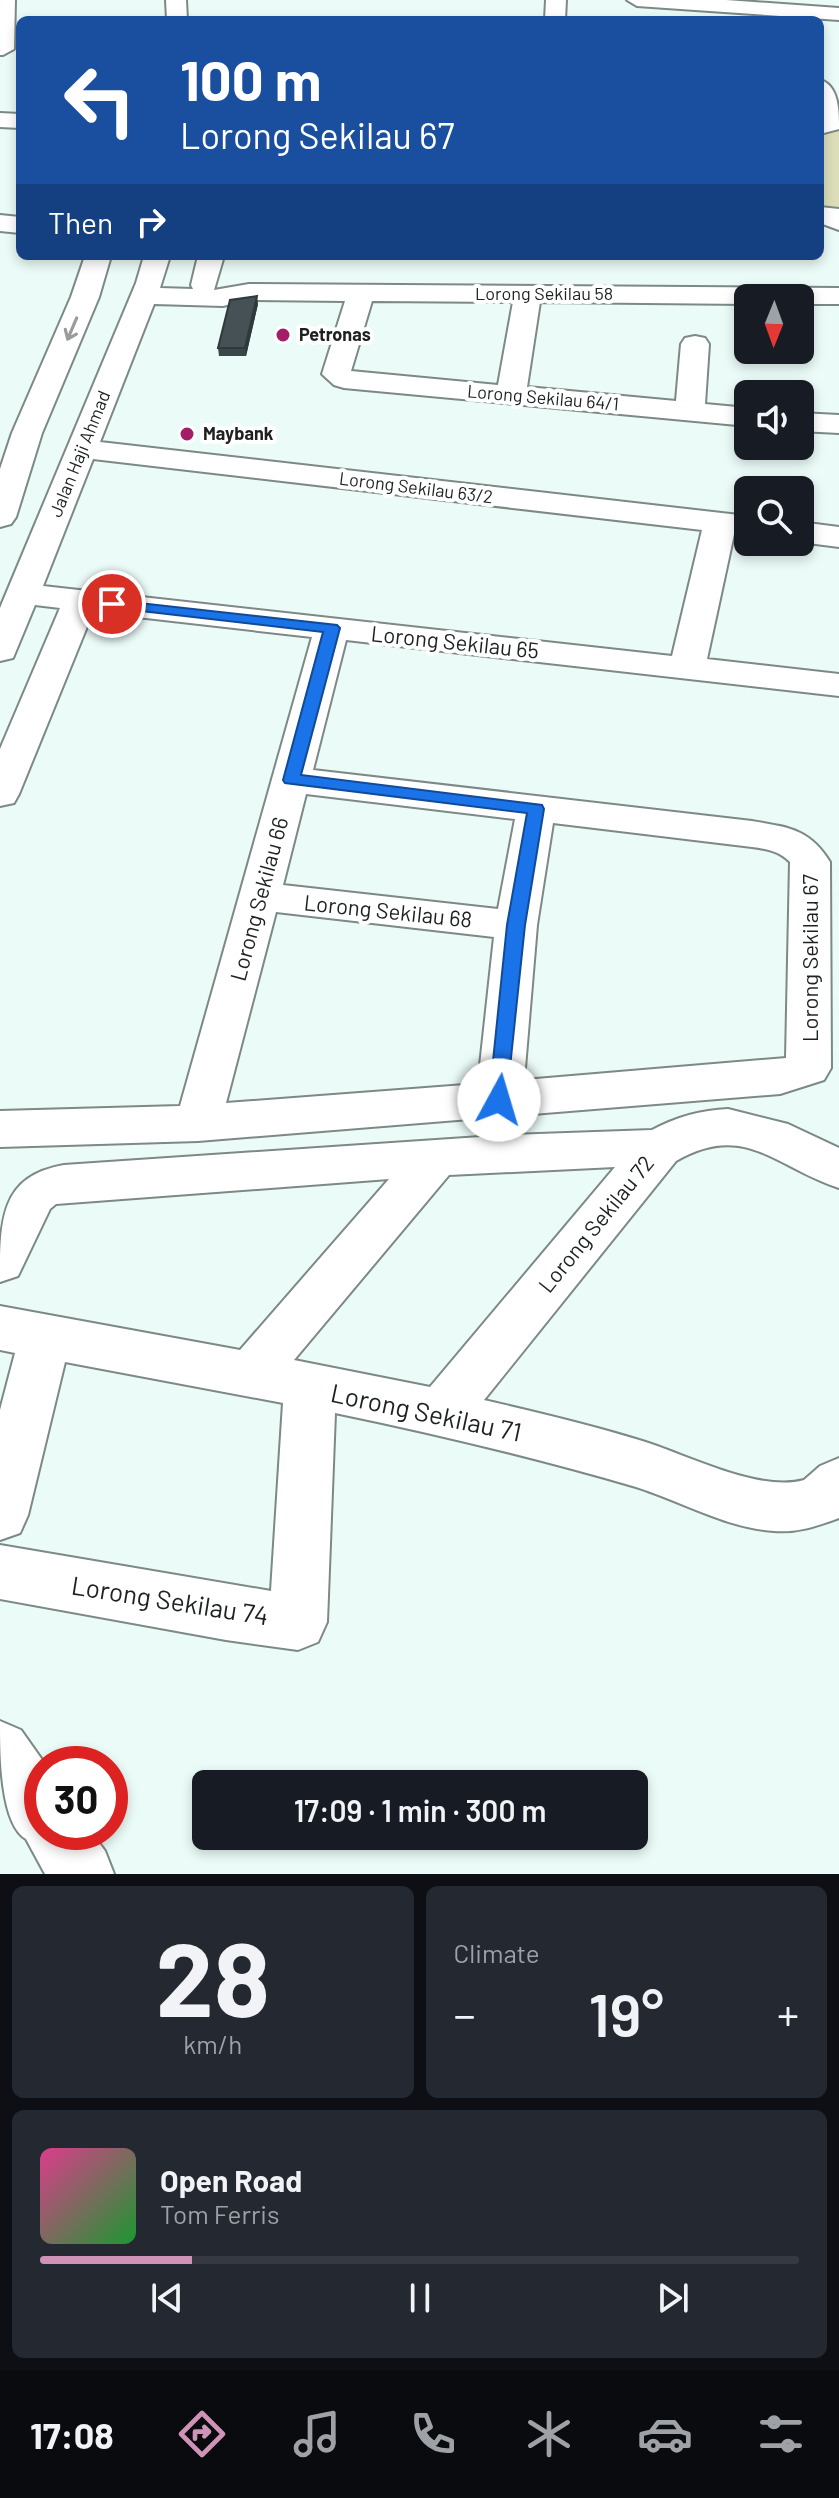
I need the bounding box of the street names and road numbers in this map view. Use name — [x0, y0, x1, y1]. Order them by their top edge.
street label: Lorong Sekilau 58 — [475, 282, 613, 304]
street label: Lorong Sekilau 64/1 — [466, 379, 620, 415]
street label: Jalan Haji Ahmad — [44, 387, 114, 520]
street label: Lorong Sekilau 63/2 — [338, 467, 494, 507]
street label: Lorong Sekilau 65 — [370, 619, 540, 663]
street label: Lorong Sekilau 66 — [224, 814, 292, 984]
street label: Lorong Sekilau 67 — [796, 874, 822, 1042]
street label: Lorong Sekilau 68 — [303, 888, 473, 932]
street label: Lorong Sekilau 72 — [532, 1150, 658, 1297]
street label: Lorong Sekilau 71 — [328, 1376, 524, 1447]
street label: Lorong Sekilau 74 — [69, 1569, 271, 1630]

